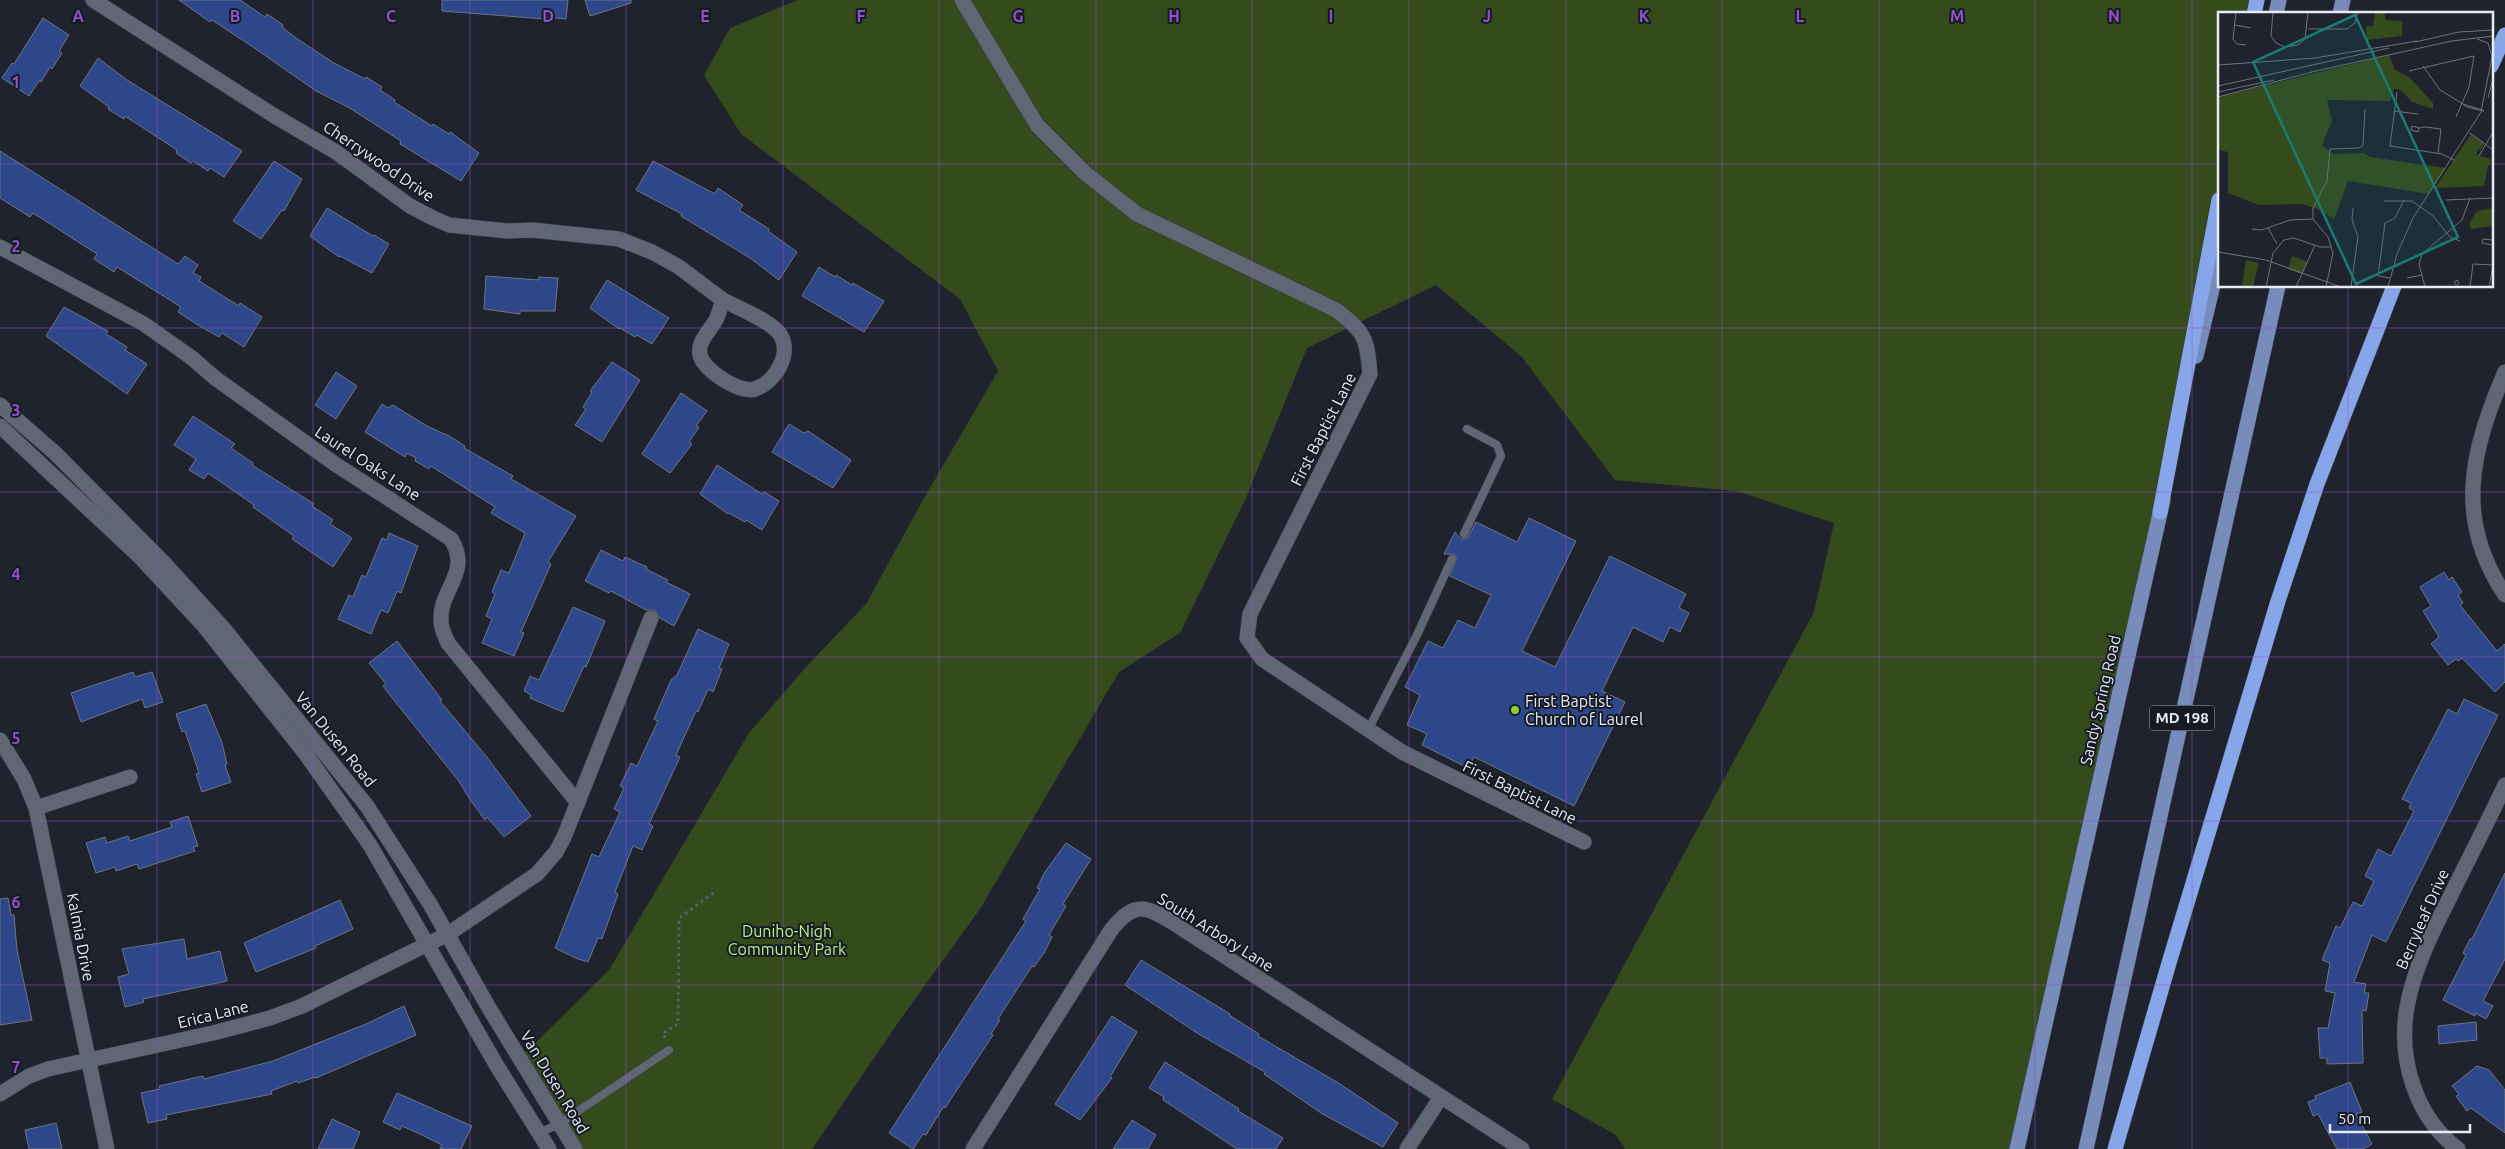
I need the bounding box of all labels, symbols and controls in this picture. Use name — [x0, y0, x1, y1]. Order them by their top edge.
text: A — [72, 7, 84, 25]
text: B — [230, 7, 240, 25]
text: C — [386, 7, 396, 25]
text: D — [542, 7, 554, 25]
text: E — [700, 7, 710, 25]
text: F — [857, 7, 866, 25]
text: G — [1012, 7, 1024, 25]
text: H — [1168, 7, 1180, 25]
text: I — [1329, 7, 1333, 25]
text: J — [1483, 7, 1491, 25]
text: K — [1639, 7, 1650, 25]
text: L — [1796, 7, 1805, 25]
text: M — [1950, 7, 1964, 25]
text: N — [2108, 7, 2120, 25]
inset map — [2218, 12, 2492, 288]
text: 1 — [11, 73, 21, 91]
street label: Cherrywood Drive — [320, 117, 438, 205]
text: 2 — [11, 237, 21, 255]
street label: First Baptist Lane — [1287, 369, 1359, 489]
text: 3 — [11, 401, 21, 419]
street label: Laurel Oaks Lane — [312, 422, 424, 504]
text: 4 — [11, 565, 21, 583]
street label: Sandy Spring Road — [2076, 633, 2124, 767]
street label: Van Dusen Road — [292, 688, 380, 790]
place label: First Baptist Church of Laurel — [1525, 692, 1643, 728]
marker: First Baptist Church of Laurel — [1509, 704, 1521, 716]
road number: MD 198 — [2150, 706, 2214, 730]
text: 5 — [11, 729, 21, 747]
street label: First Baptist Lane — [1460, 757, 1580, 827]
street label: Berryleaf Drive — [2392, 866, 2452, 972]
street label: South Arbory Lane — [1155, 889, 1277, 975]
street label: Kalmia Drive — [64, 891, 98, 983]
text: 6 — [11, 893, 21, 911]
park label: Duniho-Nigh Community Park — [728, 922, 846, 958]
street label: Erica Lane — [176, 996, 250, 1032]
street label: Van Dusen Road — [517, 1027, 593, 1137]
text: 7 — [11, 1058, 21, 1076]
scale bar — [2330, 1102, 2470, 1134]
text: 50 m — [2338, 1110, 2371, 1127]

